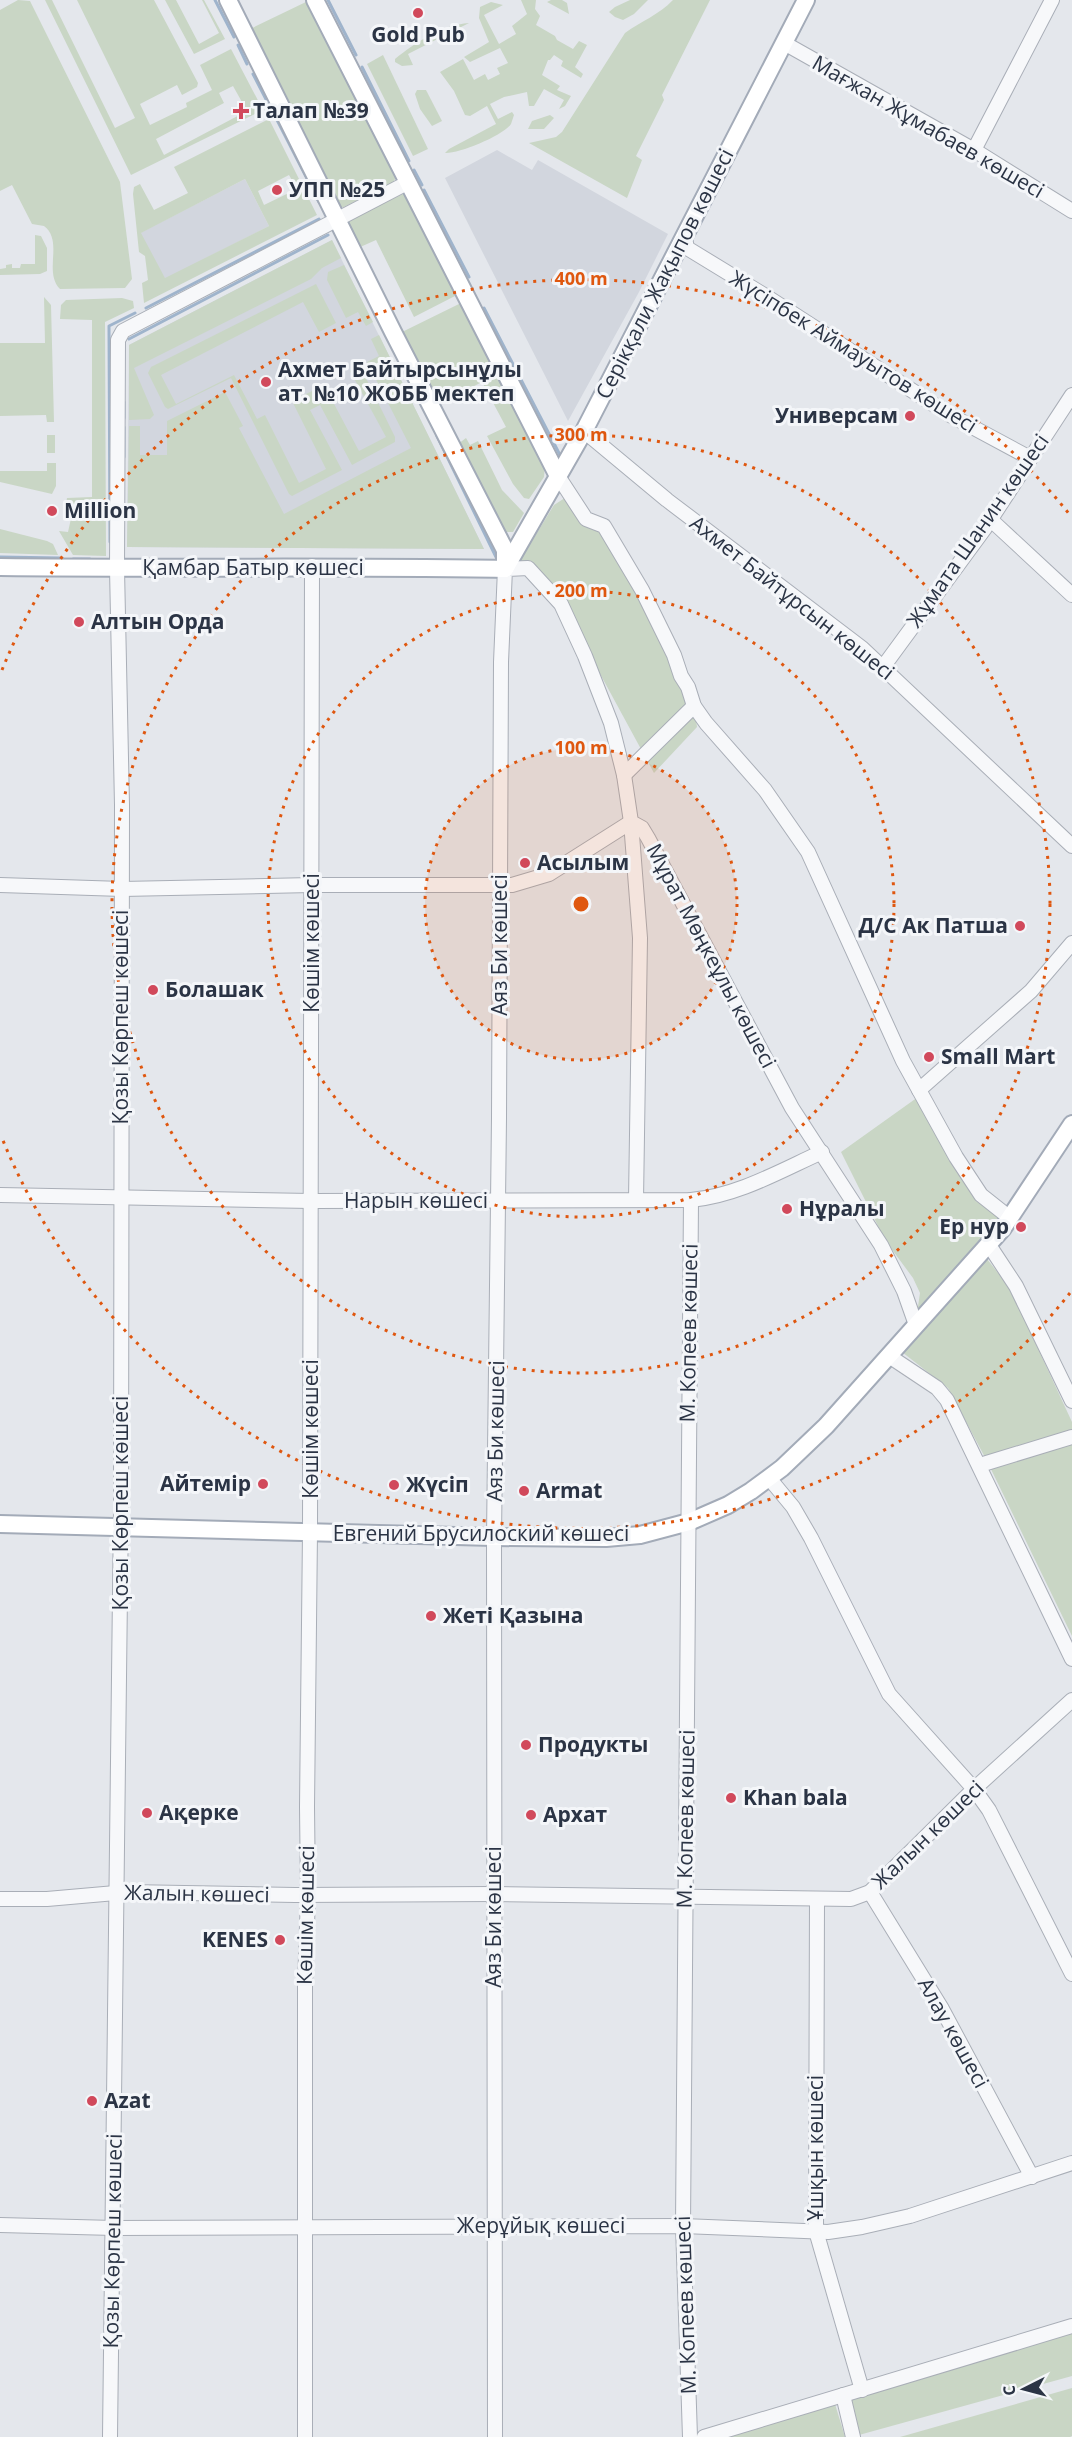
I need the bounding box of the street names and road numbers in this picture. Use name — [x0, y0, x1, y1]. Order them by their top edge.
street label: Мағжан Жұмабаев көшесі — [807, 48, 1050, 204]
street label: Серікқали Жақыпов көшесі — [589, 144, 740, 403]
street label: Жүсіпбек Аймауытов көшесі — [724, 263, 983, 439]
street label: Жұмата Шанин көшесі — [900, 428, 1055, 633]
street label: Ахмет Байтұрсын көшесі — [685, 509, 901, 686]
street label: Қамбар Батыр көшесі — [142, 553, 364, 581]
street label: Мұрат Мөңкеұлы көшесі — [641, 838, 783, 1073]
street label: Көшім көшесі — [297, 873, 325, 1013]
street label: Аяз Би көшесі — [485, 874, 513, 1016]
street label: Қозы Көрпеш көшесі — [106, 910, 134, 1124]
street label: Нарын көшесі — [344, 1186, 488, 1214]
street label: М. Копеев көшесі — [672, 1243, 704, 1423]
street label: Көшім көшесі — [296, 1359, 324, 1499]
street label: Аяз Би көшесі — [480, 1360, 510, 1502]
street label: Қозы Көрпеш көшесі — [106, 1396, 134, 1610]
street label: Евгений Брусилоский көшесі — [333, 1519, 629, 1547]
street label: М. Копеев көшесі — [669, 1729, 701, 1909]
street label: Жалын көшесі — [865, 1774, 989, 1895]
street label: Көшім көшесі — [290, 1845, 320, 1985]
street label: Аяз Би көшесі — [479, 1846, 507, 1988]
street label: Жалын көшесі — [124, 1878, 270, 1908]
street label: Алау көшесі — [912, 1972, 996, 2093]
street label: Ұшқын көшесі — [801, 2075, 829, 2221]
street label: Қозы Көрпеш көшесі — [96, 2133, 128, 2349]
street label: Жерұйық көшесі — [457, 2211, 625, 2239]
street label: М. Копеев көшесі — [668, 2215, 702, 2395]

